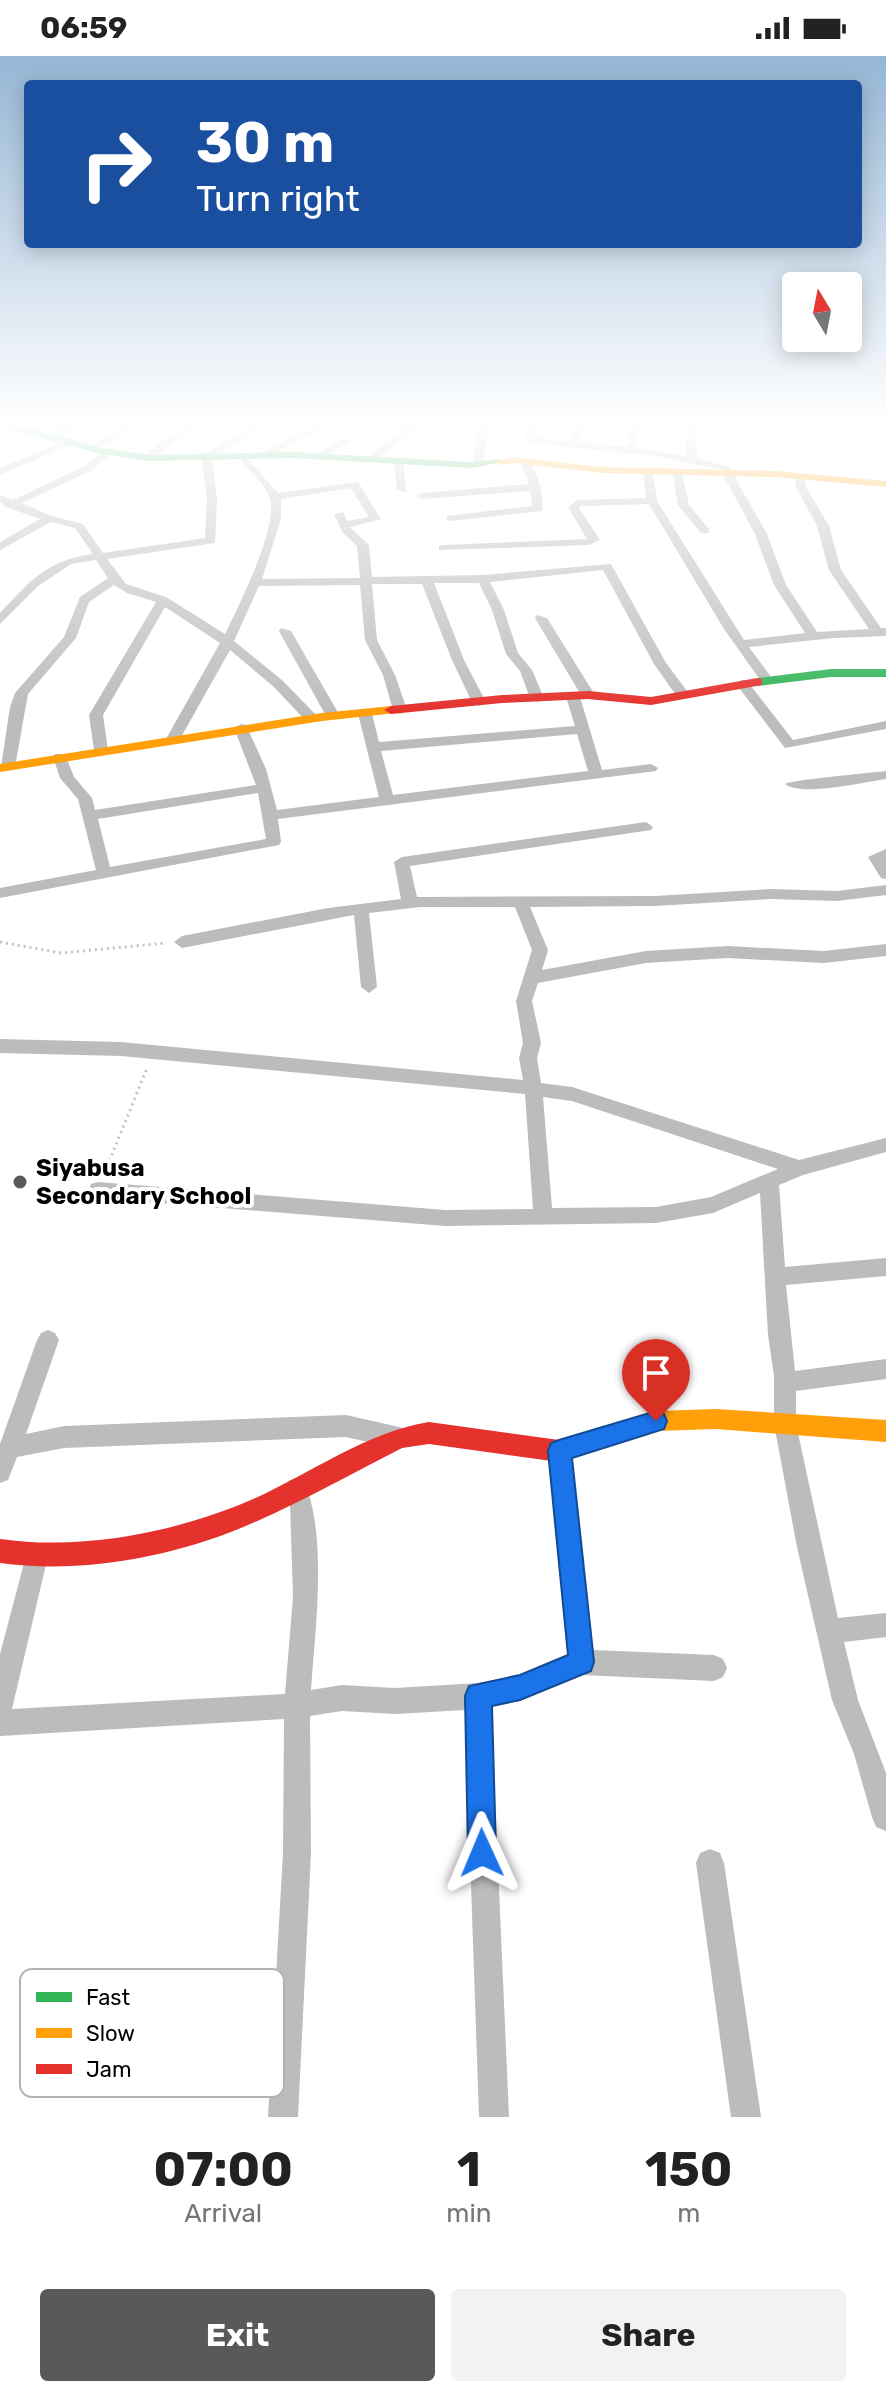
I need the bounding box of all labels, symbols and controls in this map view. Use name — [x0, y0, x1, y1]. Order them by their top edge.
text: 06:59 — [40, 10, 127, 46]
text: 30 m — [196, 110, 334, 176]
icon: right — [64, 112, 168, 216]
text: Turn right — [196, 177, 360, 220]
north arrow — [782, 272, 862, 352]
map controls — [782, 272, 862, 352]
place label: Siyabusa Secondary School — [36, 1154, 251, 1210]
marker: Siyabusa Secondary School — [11, 1173, 29, 1191]
pin — [622, 1339, 690, 1421]
icon: arrive — [634, 1351, 678, 1395]
position arrow — [440, 1811, 524, 1895]
legend — [20, 1969, 284, 2097]
text: Fast — [86, 1984, 131, 2011]
text: Slow — [86, 2020, 135, 2047]
text: Jam — [86, 2056, 132, 2083]
text: 07:00 — [153, 2141, 293, 2198]
text: 1 — [457, 2141, 481, 2198]
text: 150 — [645, 2141, 733, 2198]
text: Arrival — [184, 2198, 262, 2229]
text: min — [446, 2198, 492, 2229]
text: m — [677, 2198, 700, 2229]
button: Exit — [40, 2289, 435, 2381]
button: Share — [451, 2289, 846, 2381]

